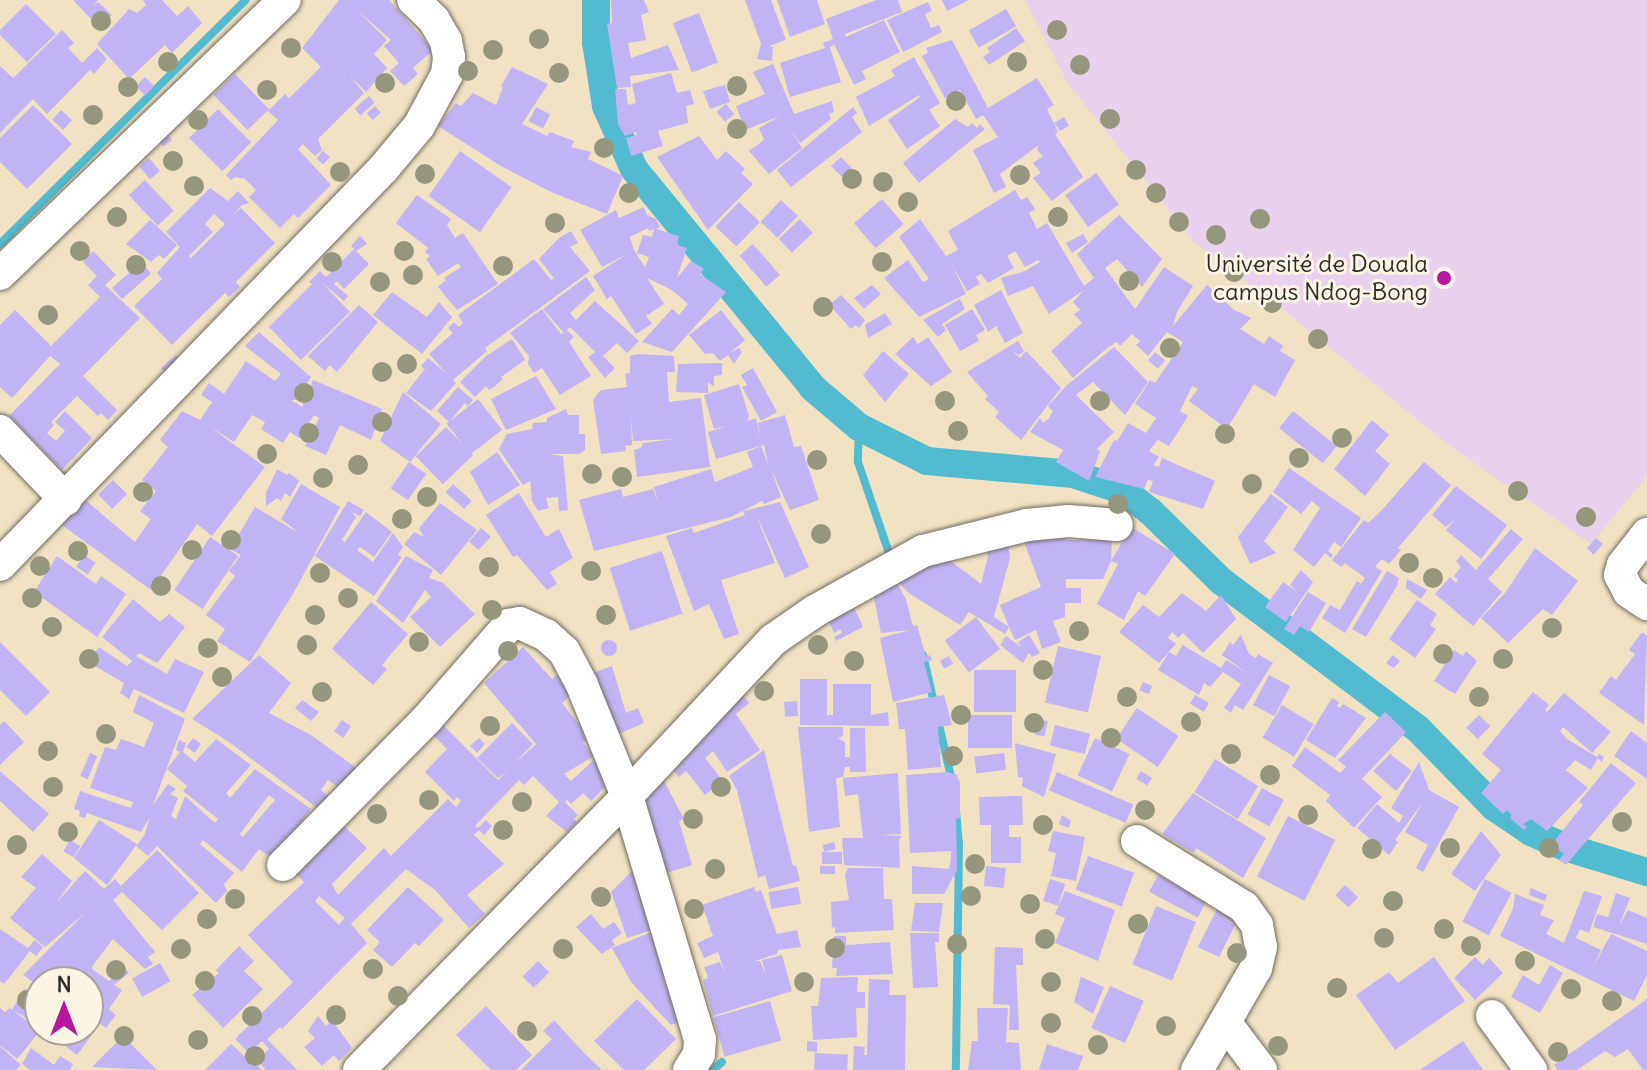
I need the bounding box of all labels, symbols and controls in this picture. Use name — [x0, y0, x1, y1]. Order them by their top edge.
place label: Université de Douala campus Ndog-Bong — [1206, 250, 1428, 306]
marker: Université de Douala campus Ndog-Bong — [1435, 269, 1453, 287]
north arrow — [24, 966, 104, 1046]
text: N — [56, 970, 72, 998]

